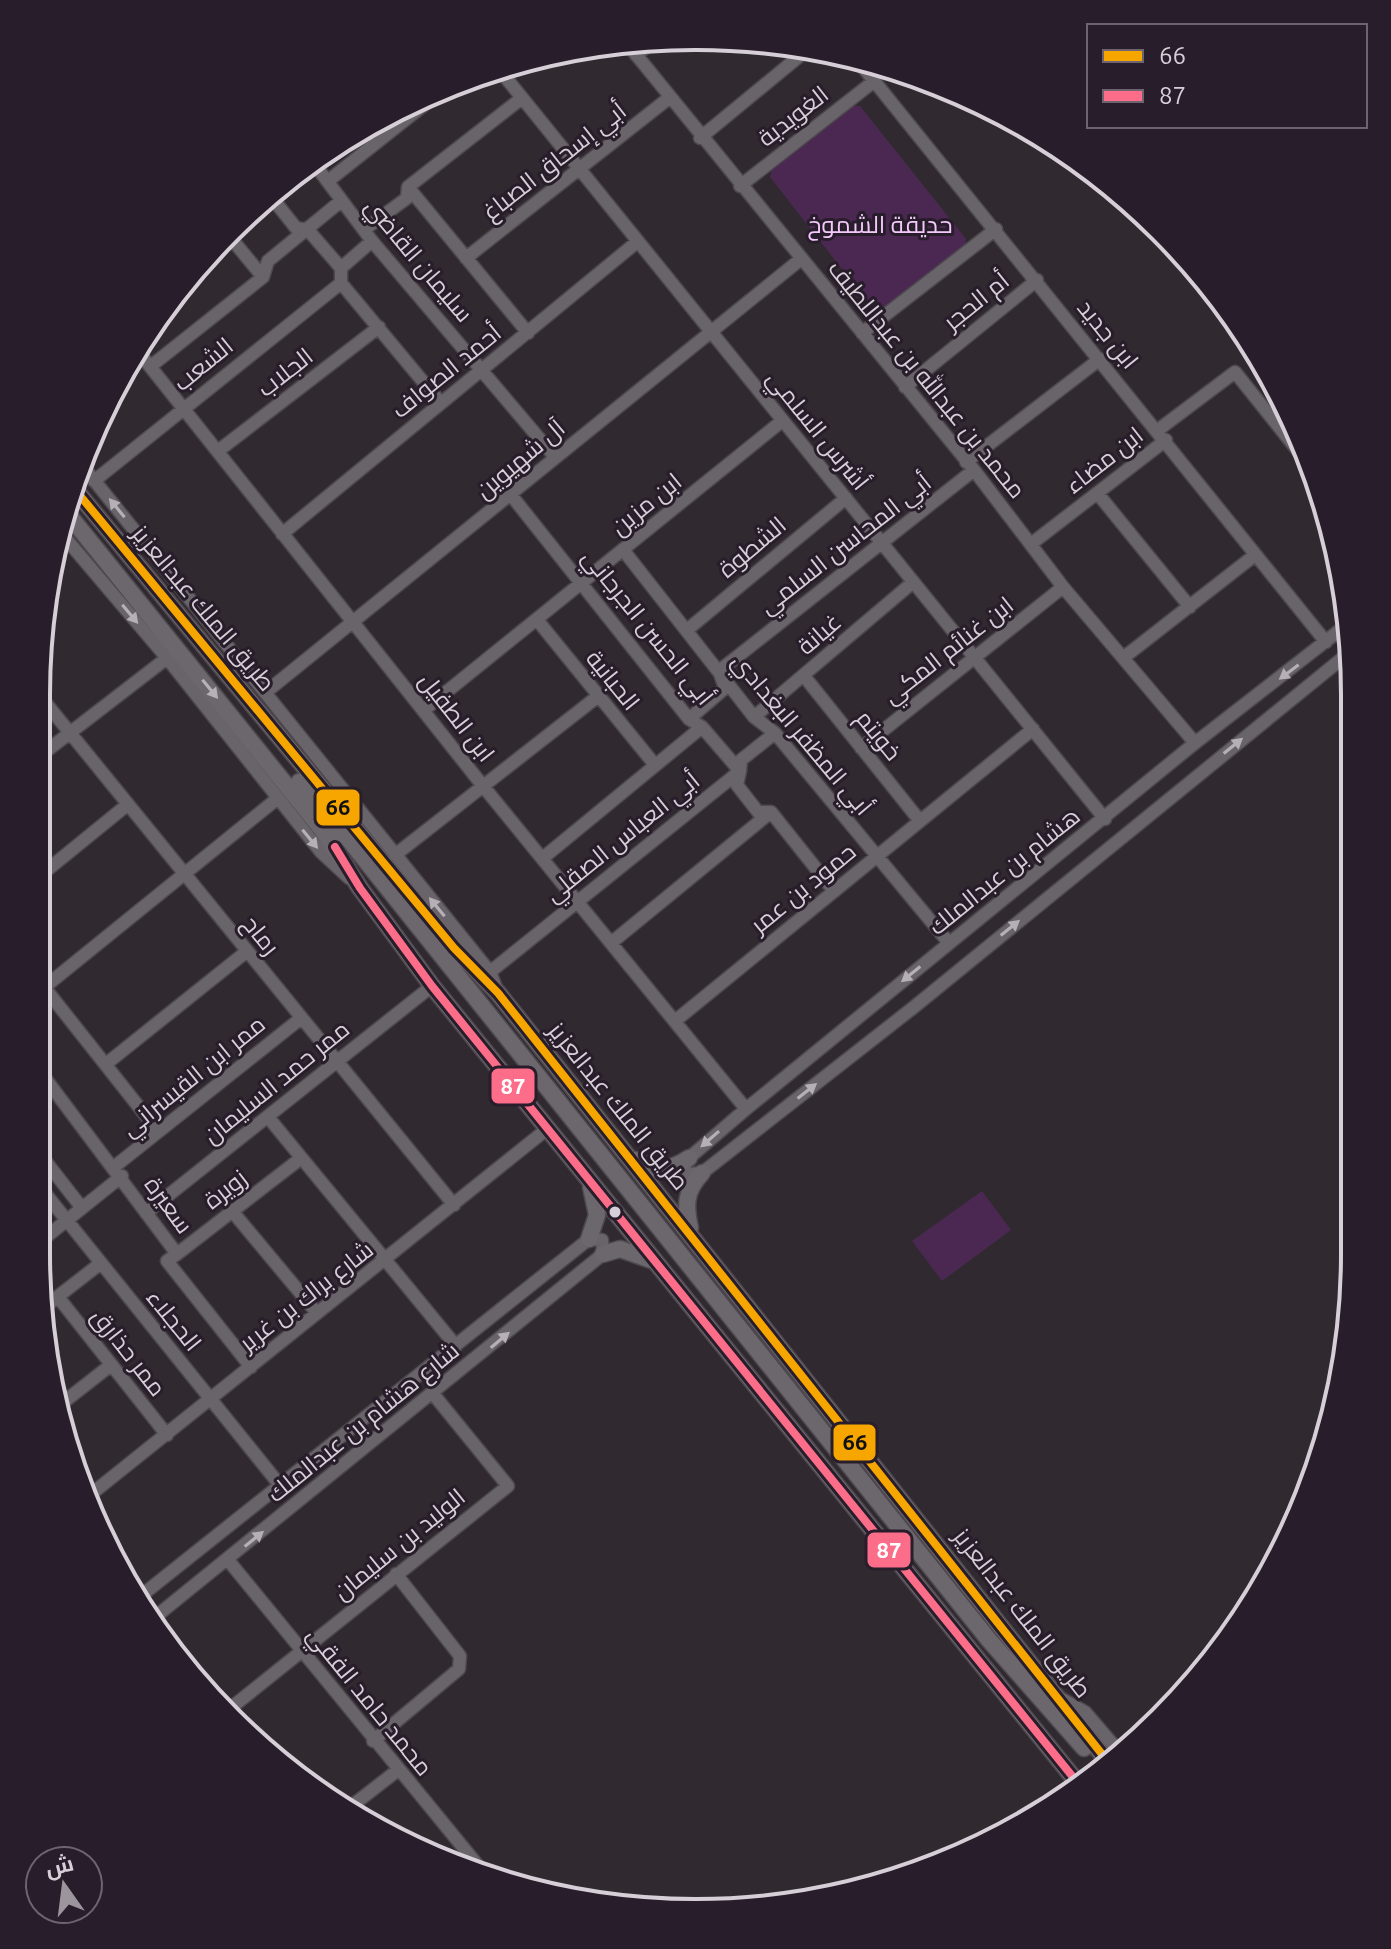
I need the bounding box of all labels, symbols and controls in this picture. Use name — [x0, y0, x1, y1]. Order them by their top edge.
legend — [1087, 24, 1367, 128]
text: 66 — [1159, 42, 1186, 69]
street label: الغويدية — [752, 80, 834, 152]
text: 87 — [1159, 82, 1186, 109]
street label: أبي إسحاق الصباغ — [476, 95, 635, 230]
street label: سليمان القاضي — [356, 193, 478, 330]
park label: حديقة الشموخ — [808, 211, 952, 241]
street label: محمد بن عبدالله بن عبداللطيف — [822, 253, 1033, 504]
street label: أم الحجر — [935, 265, 1016, 339]
street label: ابن جديد — [1071, 294, 1144, 374]
street label: أحمد الصواف — [385, 317, 506, 423]
street label: الشعب — [168, 332, 238, 396]
street label: الجلاب — [252, 342, 318, 402]
street label: أشرس السلمي — [757, 363, 876, 499]
street label: آل شهيوين — [470, 414, 571, 505]
street label: ابن مضاء — [1060, 421, 1149, 499]
street label: ابن مزين — [605, 467, 687, 541]
street label: أبي المحاسن السلمي — [752, 467, 940, 624]
one-way arrow — [109, 498, 125, 518]
street label: الشطوة — [713, 511, 791, 583]
street label: طريق الملك عبدالعزيز — [124, 518, 281, 697]
street label: أبي الحسن الجرجاني — [572, 543, 721, 714]
street label: ابن غنائم المكي — [878, 591, 1022, 714]
one-way arrow — [121, 604, 138, 624]
street label: غيانة — [792, 608, 846, 660]
street label: الحبانية — [581, 645, 645, 715]
street label: أبي المظفر البغدادي — [722, 646, 879, 824]
one-way arrow — [1279, 663, 1299, 679]
street label: ابن الطفيل — [413, 667, 500, 767]
one-way arrow — [201, 678, 218, 698]
street label: خويتم — [848, 705, 907, 767]
one-way arrow — [1223, 738, 1243, 755]
street label: أبي العباس الصقلي — [538, 765, 708, 912]
line badge: 66 — [315, 788, 361, 827]
text: 66 — [326, 794, 350, 819]
street label: هشام بن عبدالملك — [923, 802, 1087, 942]
one-way arrow — [302, 829, 318, 849]
street label: حمود بن عمر — [744, 838, 861, 940]
one-way arrow — [430, 897, 446, 917]
street label: رماح — [235, 910, 285, 962]
one-way arrow — [1000, 920, 1020, 937]
one-way arrow — [901, 965, 921, 982]
street label: ممر ابن القيسراني — [116, 1010, 274, 1147]
street label: ممر حمد السليمان — [198, 1015, 355, 1150]
street label: طريق الملك عبدالعزيز — [540, 1015, 695, 1196]
line badge: 87 — [490, 1067, 536, 1105]
text: 87 — [501, 1073, 525, 1098]
one-way arrow — [797, 1083, 817, 1099]
one-way arrow — [701, 1130, 720, 1148]
street label: زويرة — [198, 1164, 252, 1214]
street label: سعيرة — [139, 1171, 199, 1239]
unlabelled marker — [607, 1204, 623, 1220]
street label: شارع براك بن غرير — [232, 1235, 380, 1360]
street label: الحجلاء — [141, 1284, 207, 1356]
street label: ممر حذارق — [85, 1303, 172, 1403]
one-way arrow — [490, 1332, 510, 1349]
street label: شارع هشام بن عبدالملك — [262, 1337, 466, 1510]
line badge: 66 — [832, 1423, 877, 1462]
text: 66 — [843, 1429, 867, 1454]
street label: الوليد بن سليمان — [328, 1483, 471, 1606]
street label: طريق الملك عبدالعزيز — [946, 1521, 1097, 1704]
one-way arrow — [244, 1531, 264, 1547]
line badge: 87 — [866, 1531, 912, 1569]
text: 87 — [877, 1537, 901, 1562]
street label: محمد حامد الفقي — [297, 1621, 438, 1785]
north arrow — [24, 1845, 104, 1925]
text: ش — [42, 1850, 76, 1883]

